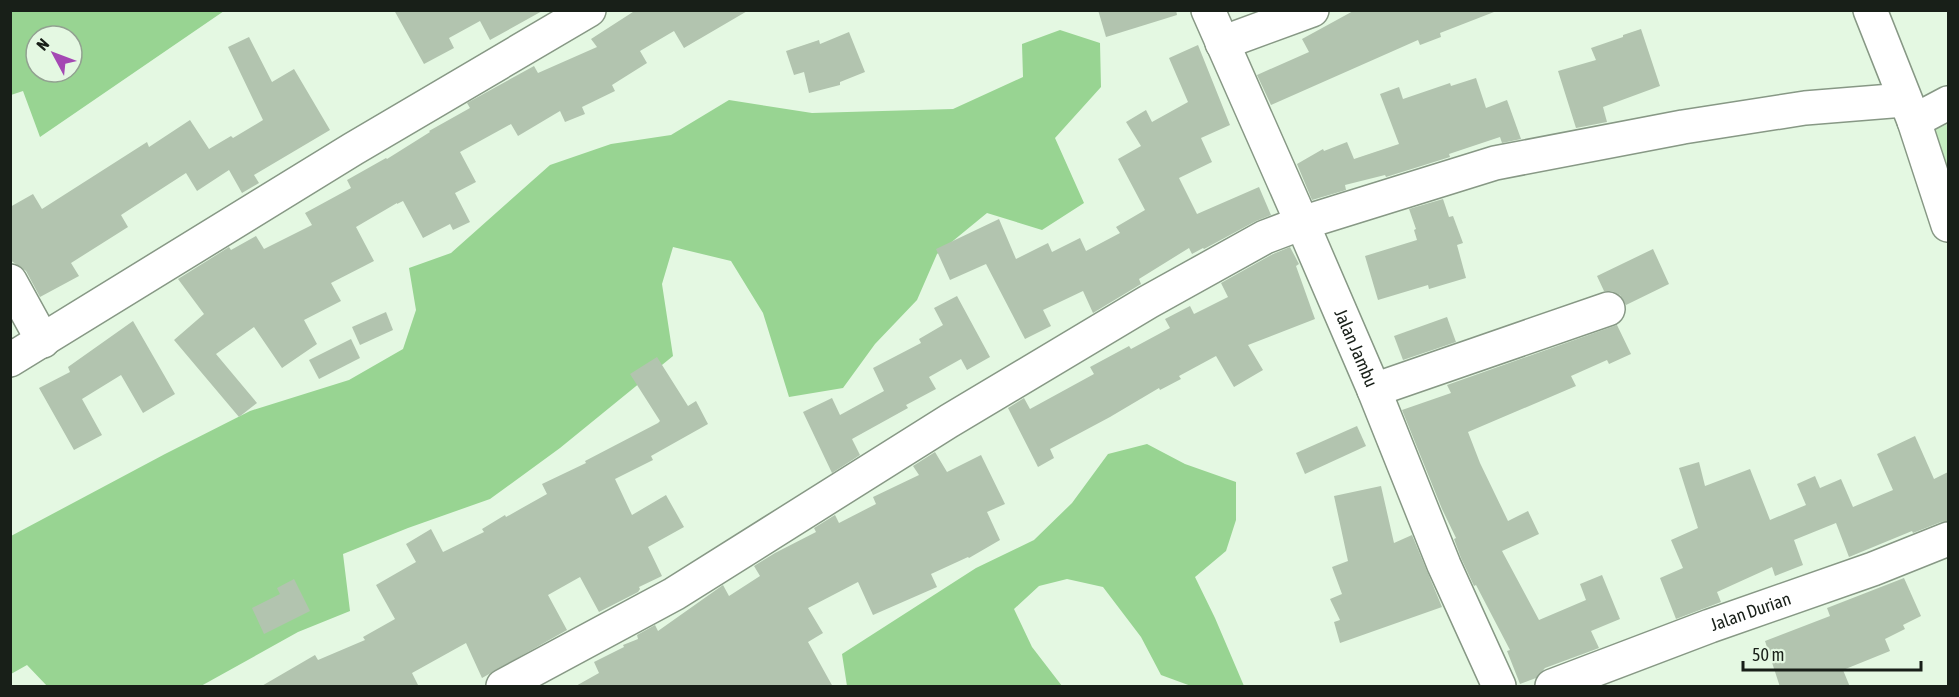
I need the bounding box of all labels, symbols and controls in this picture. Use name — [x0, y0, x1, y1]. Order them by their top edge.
north arrow — [24, 24, 84, 84]
text: N — [33, 35, 53, 54]
street label: Jalan Jambu — [1330, 306, 1382, 390]
street label: Jalan Durian — [1707, 588, 1793, 635]
scale bar — [1743, 634, 1922, 672]
text: 50 m — [1752, 644, 1784, 665]

